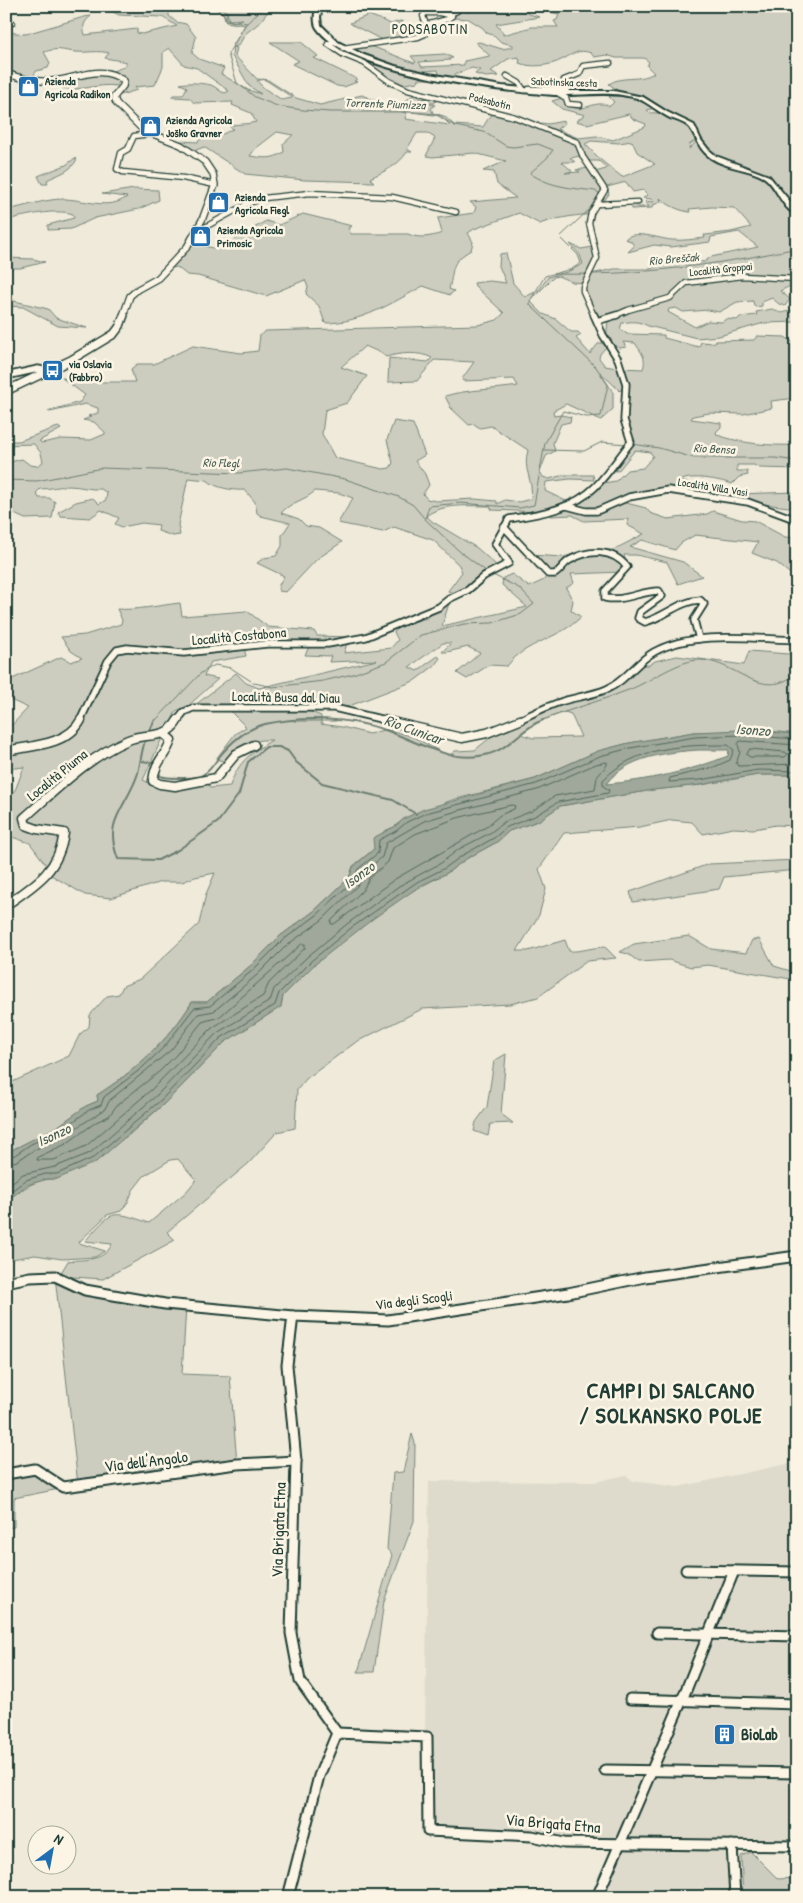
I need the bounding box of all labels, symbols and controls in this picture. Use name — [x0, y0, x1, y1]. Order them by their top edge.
district label: PODSABOTIN — [392, 19, 468, 38]
place label: Azienda Agricola Radikon — [45, 74, 110, 102]
street label: Sabotinska cesta — [531, 74, 598, 90]
shop icon: Azienda Agricola Radikon — [17, 75, 41, 99]
street label: Podsabotin — [468, 89, 512, 113]
water label: Torrente Piumizza — [344, 94, 427, 113]
place label: Azienda Agricola Joško Gravner — [166, 113, 233, 140]
shop icon: Azienda Agricola Joško Gravner — [138, 114, 162, 138]
place label: Azienda Agricola Fiegl — [235, 190, 290, 218]
shop icon: Azienda Agricola Fiegl — [207, 191, 231, 215]
place label: Azienda Agricola Primosic — [217, 223, 284, 250]
shop icon: Azienda Agricola Primosic — [189, 224, 213, 248]
water label: Rio Breščak — [648, 248, 701, 269]
street label: Località Groppai — [689, 259, 753, 279]
place label: via Oslavia (Fabbro) — [68, 357, 112, 384]
bus stop icon: via Oslavia (Fabbro) — [41, 358, 65, 382]
water label: Rio Bensa — [693, 439, 736, 458]
water label: Rio Flegl — [202, 454, 240, 471]
street label: Località Villa Vasi — [677, 475, 749, 499]
street label: Località Costabona — [191, 622, 287, 649]
street label: Località Busa dal Diau — [232, 686, 340, 707]
water label: Rio Cunicar — [382, 709, 449, 751]
water label: Isonzo — [735, 718, 772, 741]
street label: Località Piuma — [22, 744, 91, 805]
water label: Isonzo — [339, 855, 380, 893]
water label: Isonzo — [34, 1117, 75, 1151]
street label: Via degli Scogli — [374, 1285, 454, 1315]
district label: CAMPI DI SALCANO / SOLKANSKO POLJE — [579, 1375, 763, 1430]
street label: Via dell'Angolo — [103, 1445, 190, 1477]
street label: Via Brigata Etna — [265, 1482, 291, 1578]
building icon: BioLab — [713, 1722, 737, 1746]
place label: BioLab — [741, 1723, 778, 1745]
street label: Via Brigata Etna — [505, 1808, 601, 1838]
north arrow — [28, 1826, 78, 1876]
text: N — [51, 1829, 68, 1849]

